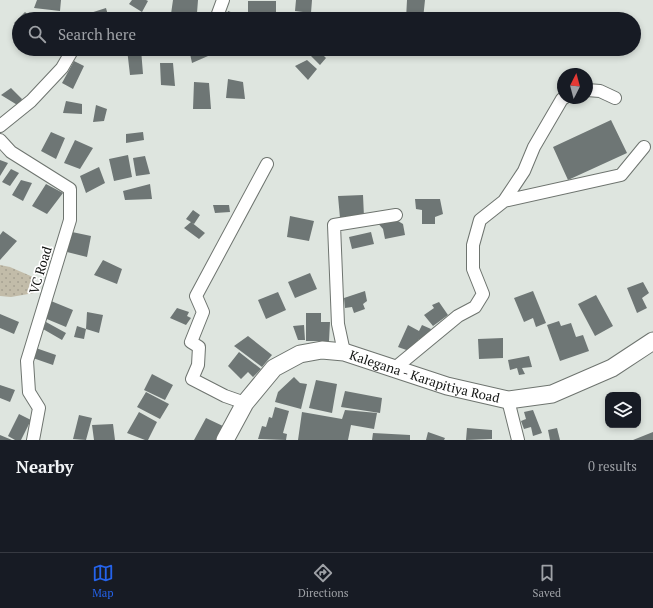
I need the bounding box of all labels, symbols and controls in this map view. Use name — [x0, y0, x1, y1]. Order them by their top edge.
search box — [12, 12, 641, 56]
icon: search — [26, 23, 48, 45]
text: Search here — [58, 24, 136, 44]
north arrow — [557, 68, 593, 104]
street label: VC Road — [24, 244, 56, 296]
street label: Kalegana - Karapitiya Road — [347, 345, 502, 407]
map controls — [605, 392, 641, 428]
button: layers — [605, 392, 641, 428]
text: Nearby — [16, 455, 74, 478]
text: 0 results — [588, 457, 637, 475]
tab: Map — [92, 562, 114, 600]
tab: Directions — [298, 562, 349, 600]
tab: Saved — [533, 562, 561, 600]

